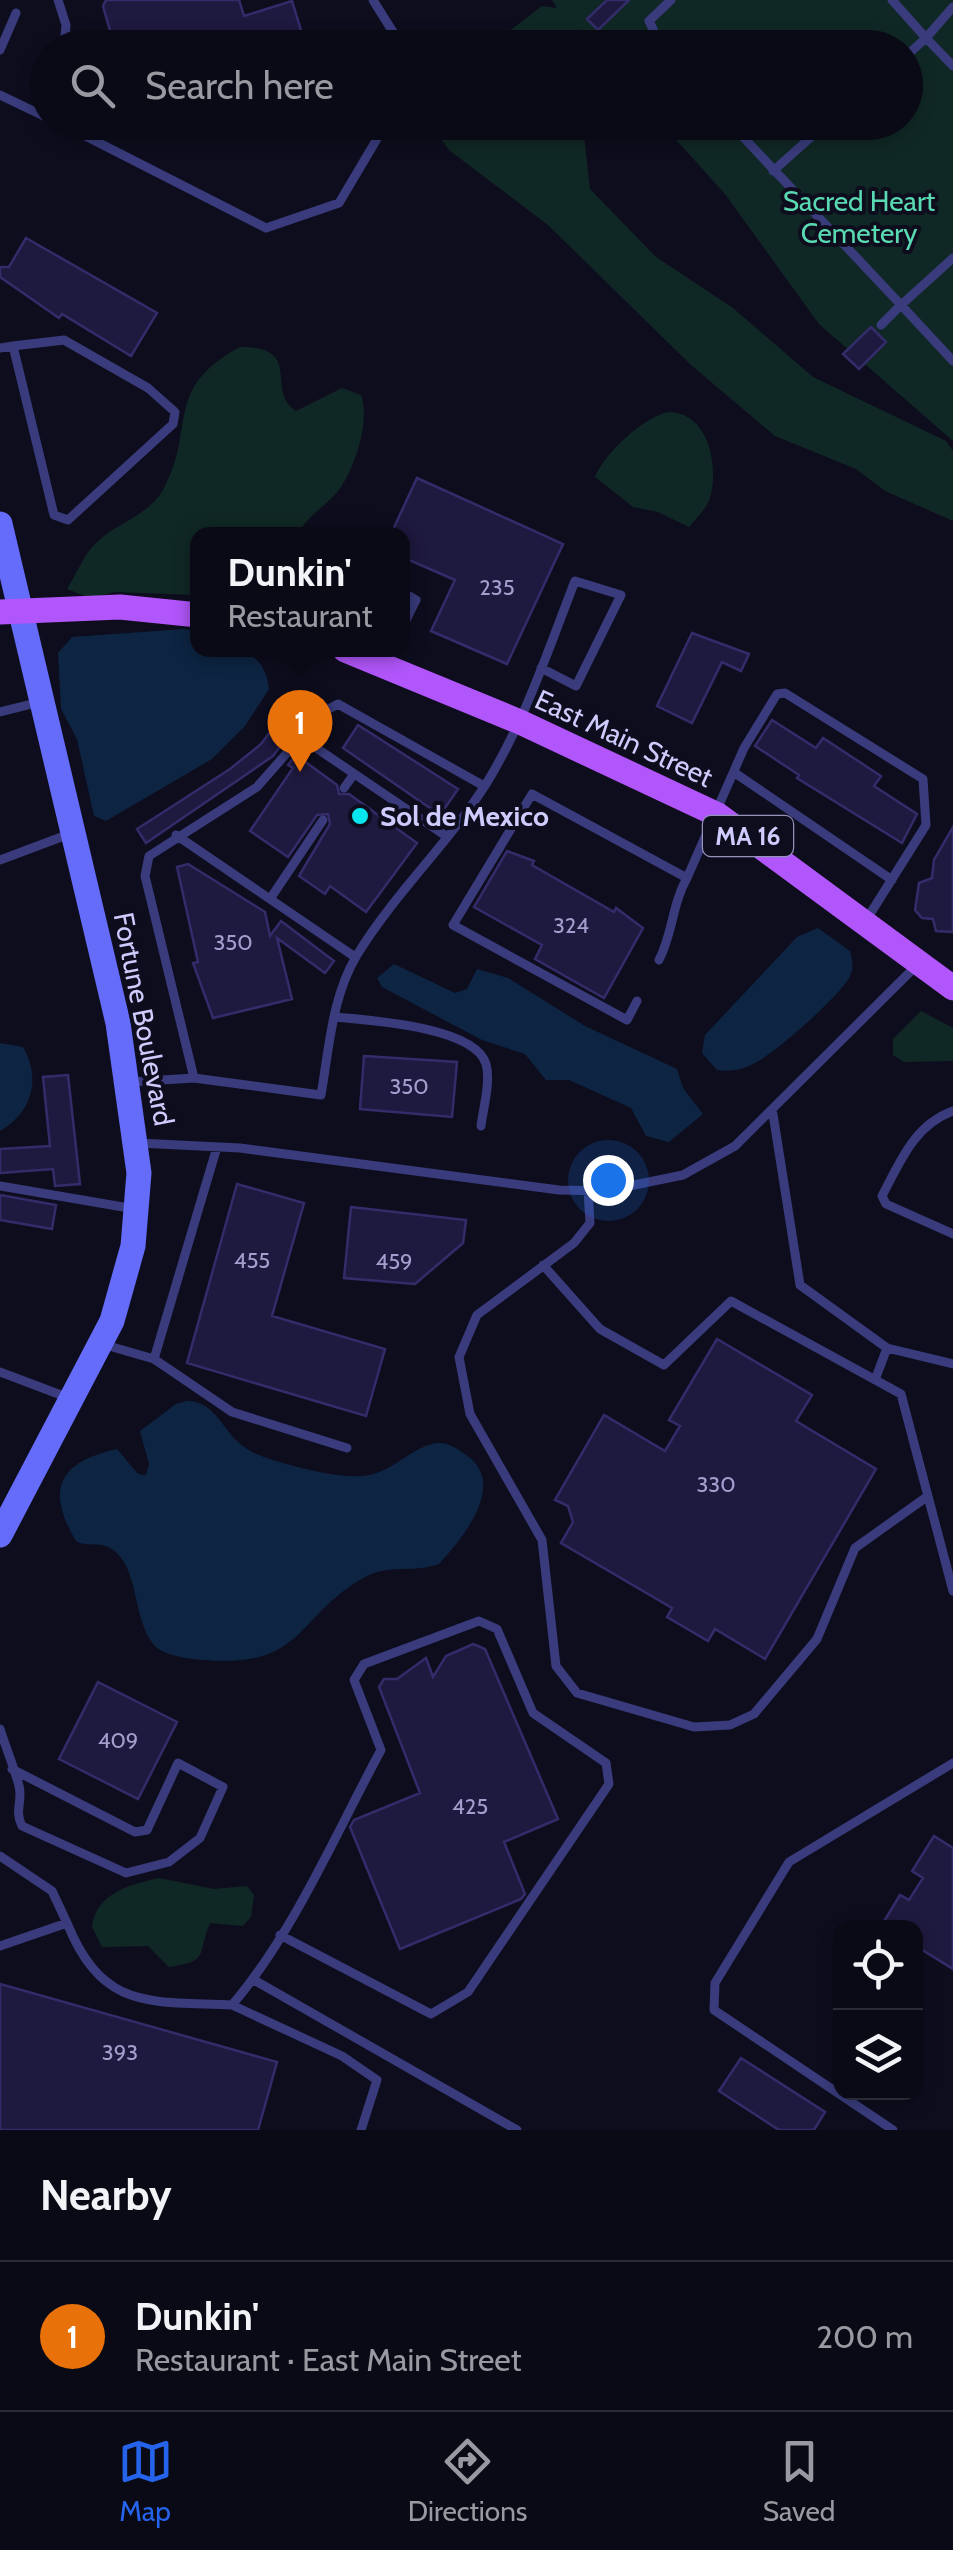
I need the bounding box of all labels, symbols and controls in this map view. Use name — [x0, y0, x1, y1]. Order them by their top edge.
search box — [30, 30, 923, 140]
icon: search — [65, 58, 120, 113]
text: Search here — [145, 62, 334, 109]
park label: Sacred Heart Cemetery — [783, 184, 935, 250]
popup — [190, 527, 410, 657]
text: Dunkin' — [228, 549, 351, 596]
house number: 235 — [479, 574, 515, 601]
text: Restaurant — [228, 596, 372, 635]
street label: East Main Street — [530, 682, 718, 794]
pin: 1 — [268, 690, 332, 772]
place label: Sol de Mexico — [380, 799, 549, 833]
marker: Sol de Mexico — [349, 805, 371, 827]
road number: MA 16 — [703, 816, 793, 856]
street label: Fortune Boulevard — [107, 909, 181, 1129]
house number: 324 — [553, 912, 589, 939]
house number: 350 — [213, 929, 253, 956]
house number: 350 — [389, 1073, 429, 1100]
your location — [583, 1155, 634, 1206]
house number: 455 — [234, 1247, 270, 1274]
house number: 459 — [375, 1248, 413, 1275]
house number: 330 — [696, 1471, 736, 1498]
house number: 409 — [98, 1727, 138, 1754]
house number: 425 — [452, 1793, 488, 1820]
map controls — [833, 1920, 923, 2100]
button: locate — [833, 1920, 923, 2010]
button: layers — [833, 2010, 923, 2100]
house number: 393 — [102, 2039, 138, 2066]
text: Nearby — [40, 2169, 172, 2221]
text: Dunkin' — [135, 2293, 259, 2340]
text: 1 — [67, 2317, 78, 2356]
text: 200 m — [816, 2317, 913, 2356]
text: Restaurant · East Main Street — [135, 2340, 522, 2379]
tab: Map — [118, 2434, 173, 2528]
tab: Directions — [408, 2434, 527, 2528]
tab: Saved — [763, 2434, 835, 2528]

